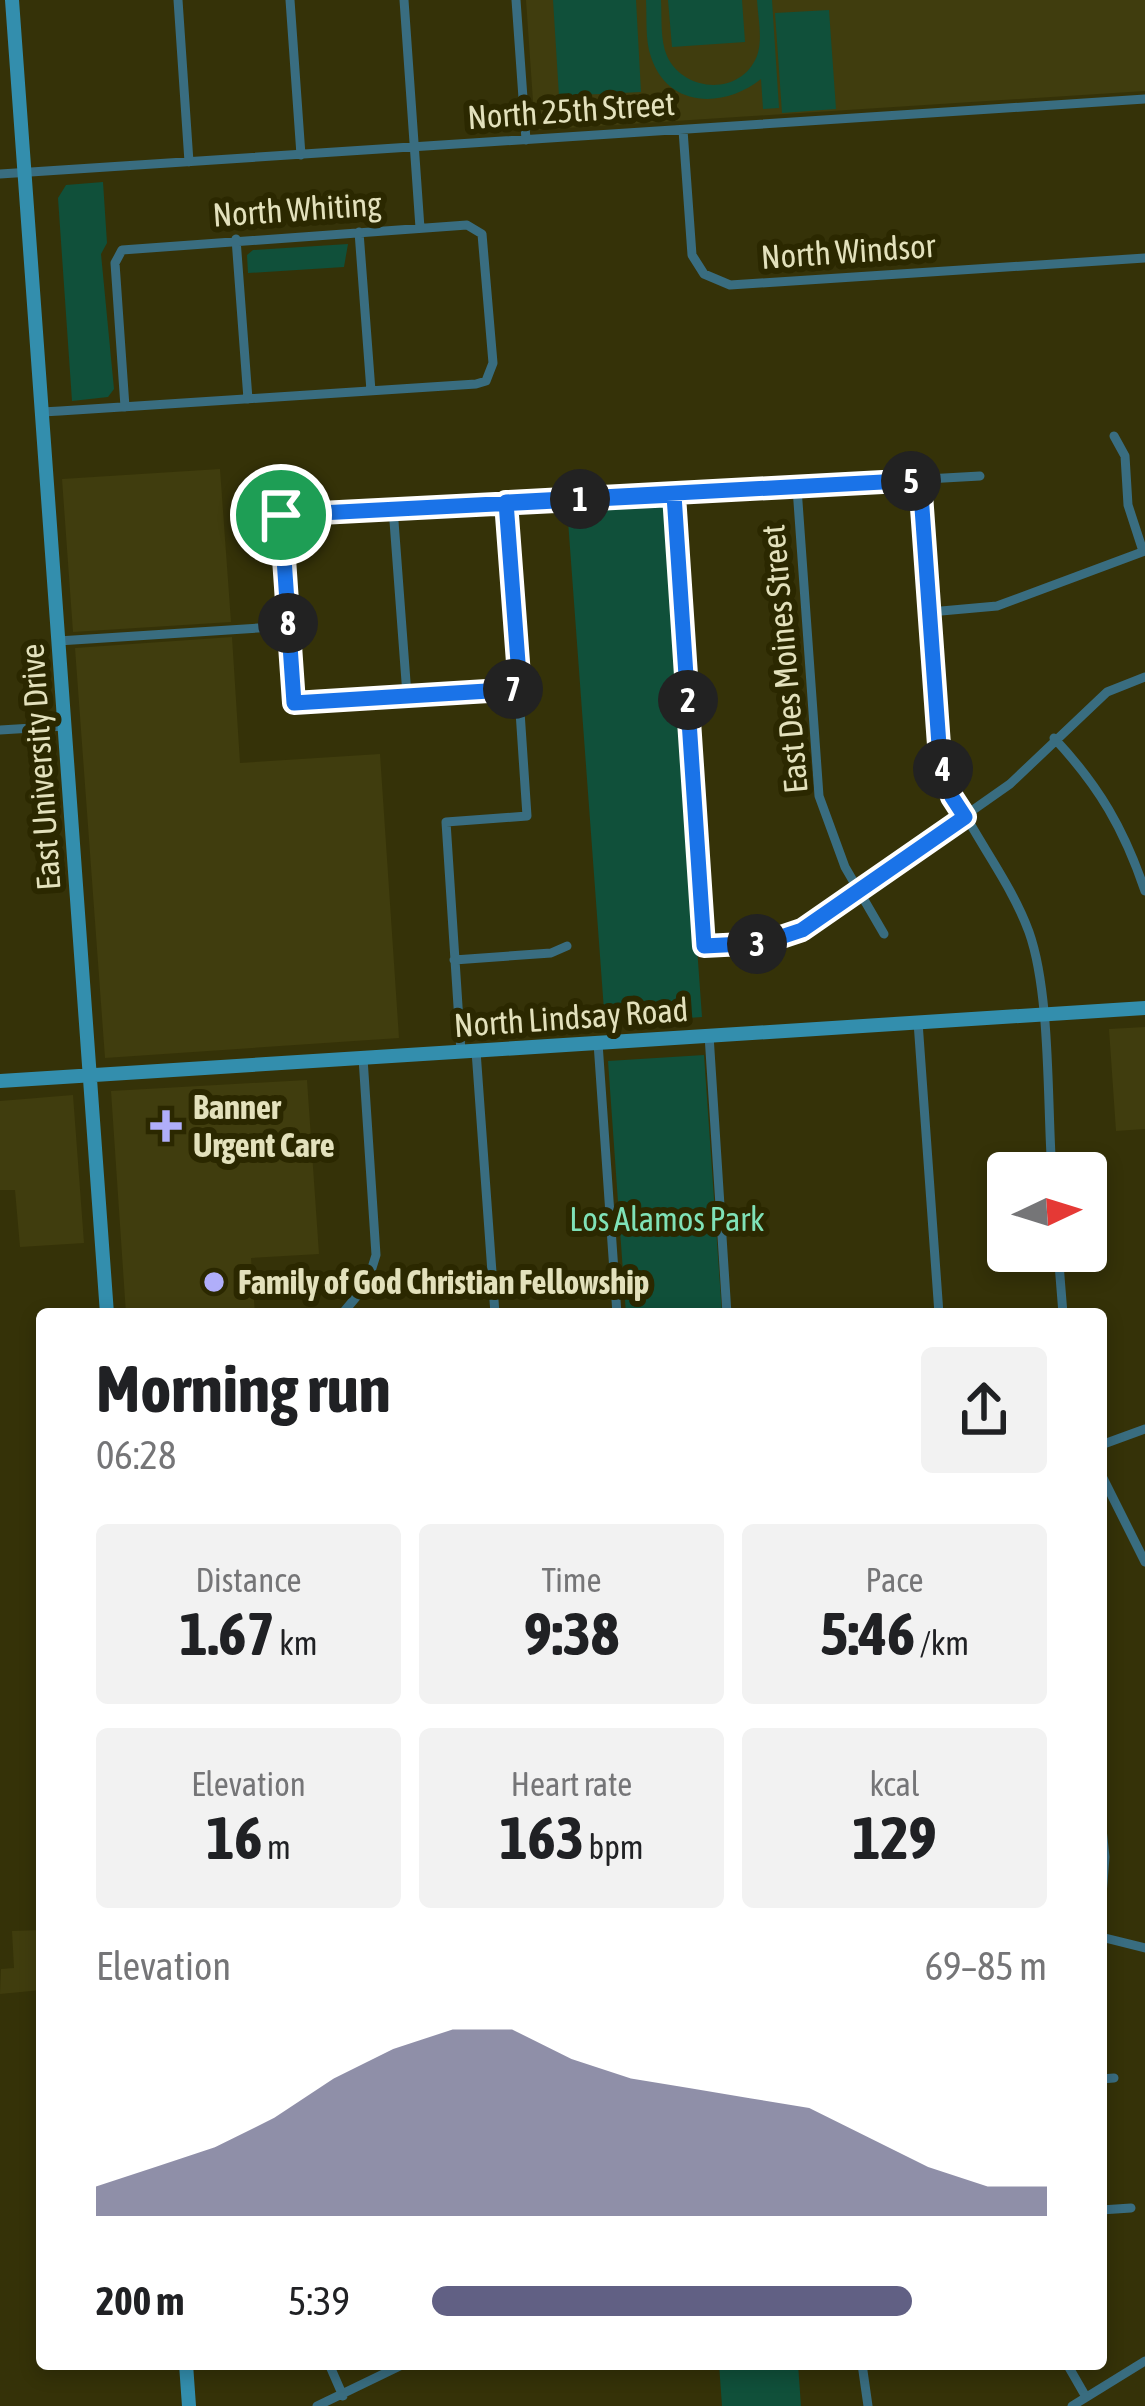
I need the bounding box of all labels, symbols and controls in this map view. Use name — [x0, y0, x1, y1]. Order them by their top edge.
street label: North 25th Street — [466, 84, 676, 136]
street label: North Whiting — [211, 184, 384, 234]
street label: North Windsor — [760, 226, 938, 276]
pin: 5 — [881, 451, 941, 511]
text: 5 — [903, 462, 919, 500]
pin — [230, 464, 332, 566]
pin: 1 — [550, 469, 610, 529]
text: 1 — [572, 480, 588, 518]
icon: arrive — [248, 482, 314, 548]
street label: East Des Moines Street — [753, 523, 815, 795]
pin: 8 — [258, 593, 318, 653]
text: 8 — [280, 604, 296, 642]
street label: East University Drive — [12, 642, 68, 892]
pin: 7 — [483, 659, 543, 719]
text: 7 — [505, 670, 521, 708]
pin: 2 — [658, 670, 718, 730]
text: 2 — [680, 681, 696, 719]
pin: 4 — [913, 739, 973, 799]
text: 4 — [935, 750, 951, 788]
pin: 3 — [727, 914, 787, 974]
text: 3 — [749, 925, 765, 963]
street label: North Lindsay Road — [453, 990, 689, 1044]
place label: Banner Urgent Care — [193, 1088, 335, 1164]
marker: Banner Urgent Care — [150, 1110, 182, 1142]
north arrow — [987, 1152, 1107, 1272]
map controls — [987, 1152, 1107, 1272]
park label: Los Alamos Park — [569, 1200, 765, 1238]
place label: Family of God Christian Fellowship — [238, 1263, 650, 1301]
marker: Family of God Christian Fellowship — [201, 1269, 227, 1295]
button: share — [921, 1347, 1047, 1473]
text: Morning run — [96, 1350, 391, 1426]
text: 06:28 — [96, 1433, 176, 1477]
text: Distance — [196, 1561, 301, 1599]
text: Time — [541, 1561, 602, 1599]
text: Pace — [865, 1561, 924, 1599]
text: 1.67 — [179, 1599, 275, 1668]
text: 9:38 — [524, 1599, 619, 1668]
text: 5:46 — [820, 1599, 915, 1668]
text: km — [275, 1624, 318, 1662]
text: /km — [915, 1624, 969, 1662]
text: Elevation — [191, 1765, 306, 1803]
text: Heart rate — [511, 1765, 632, 1803]
text: kcal — [869, 1765, 920, 1803]
text: 16 — [206, 1803, 263, 1872]
text: 163 — [499, 1803, 584, 1872]
text: 129 — [852, 1803, 937, 1872]
text: m — [263, 1828, 291, 1866]
text: bpm — [584, 1828, 644, 1866]
text: Elevation — [96, 1944, 231, 1988]
text: 69–85 m — [925, 1944, 1047, 1988]
text: 200 m — [96, 2279, 184, 2323]
text: 5:39 — [288, 2279, 350, 2323]

